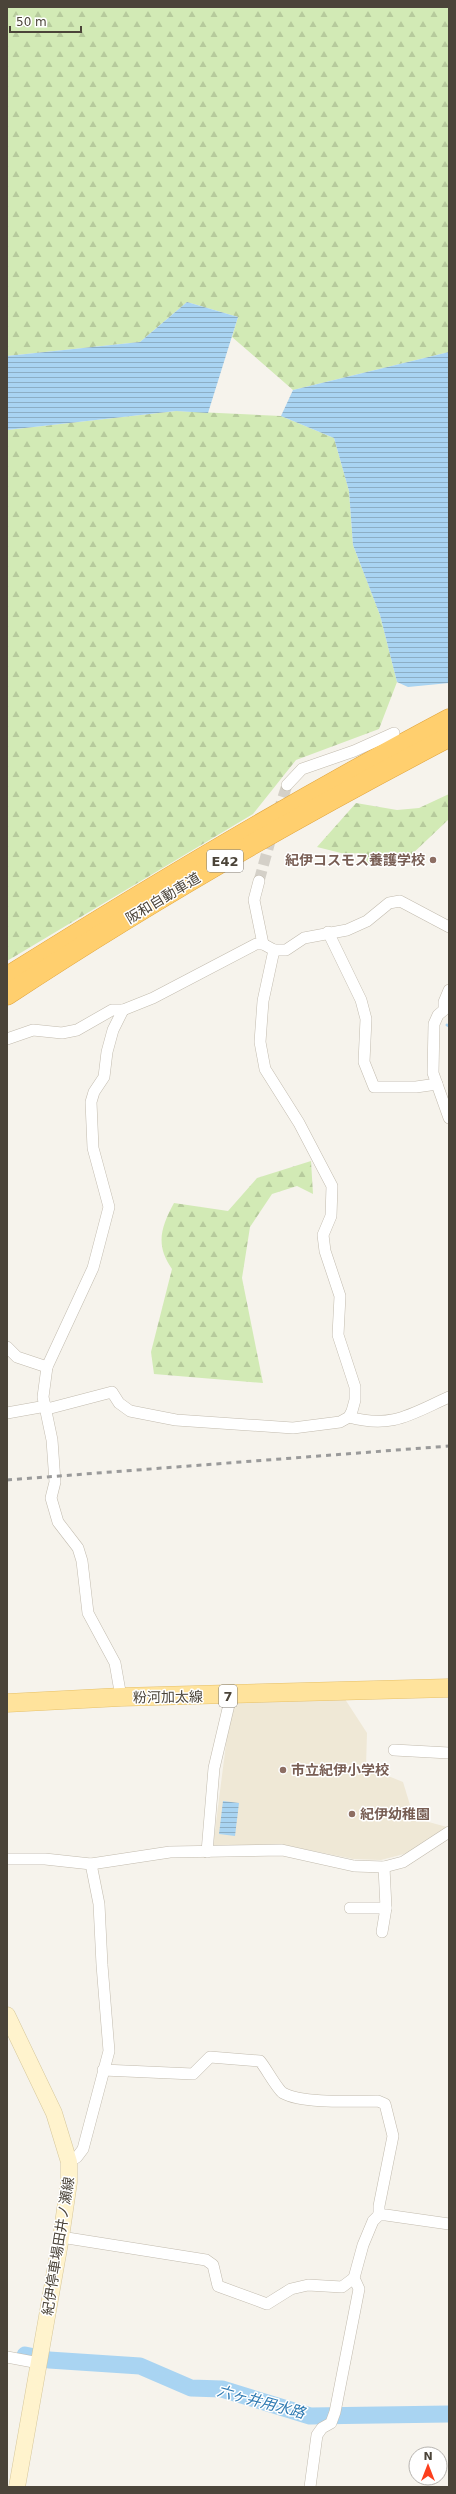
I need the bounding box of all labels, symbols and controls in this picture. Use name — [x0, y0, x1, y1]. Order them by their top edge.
scale bar — [10, 8, 81, 34]
text: 50 m — [16, 15, 47, 29]
road number: E42 — [207, 850, 243, 872]
place label: 紀伊コスモス養護学校 — [285, 852, 425, 868]
marker: 紀伊コスモス養護学校 — [428, 855, 438, 865]
street label: 阪和自動車道 — [123, 870, 203, 926]
road number: 7 — [219, 1685, 237, 1707]
street label: 粉河加太線 — [133, 1688, 203, 1706]
place label: 市立紀伊小学校 — [291, 1762, 389, 1778]
marker: 市立紀伊小学校 — [278, 1765, 288, 1775]
place label: 紀伊幼稚園 — [360, 1806, 430, 1822]
marker: 紀伊幼稚園 — [347, 1809, 357, 1819]
street label: 紀伊停車場田井ノ瀬線 — [39, 2176, 77, 2316]
water label: 六ヶ井用水路 — [215, 2382, 309, 2423]
north arrow — [408, 2446, 448, 2486]
text: N — [423, 2450, 433, 2463]

